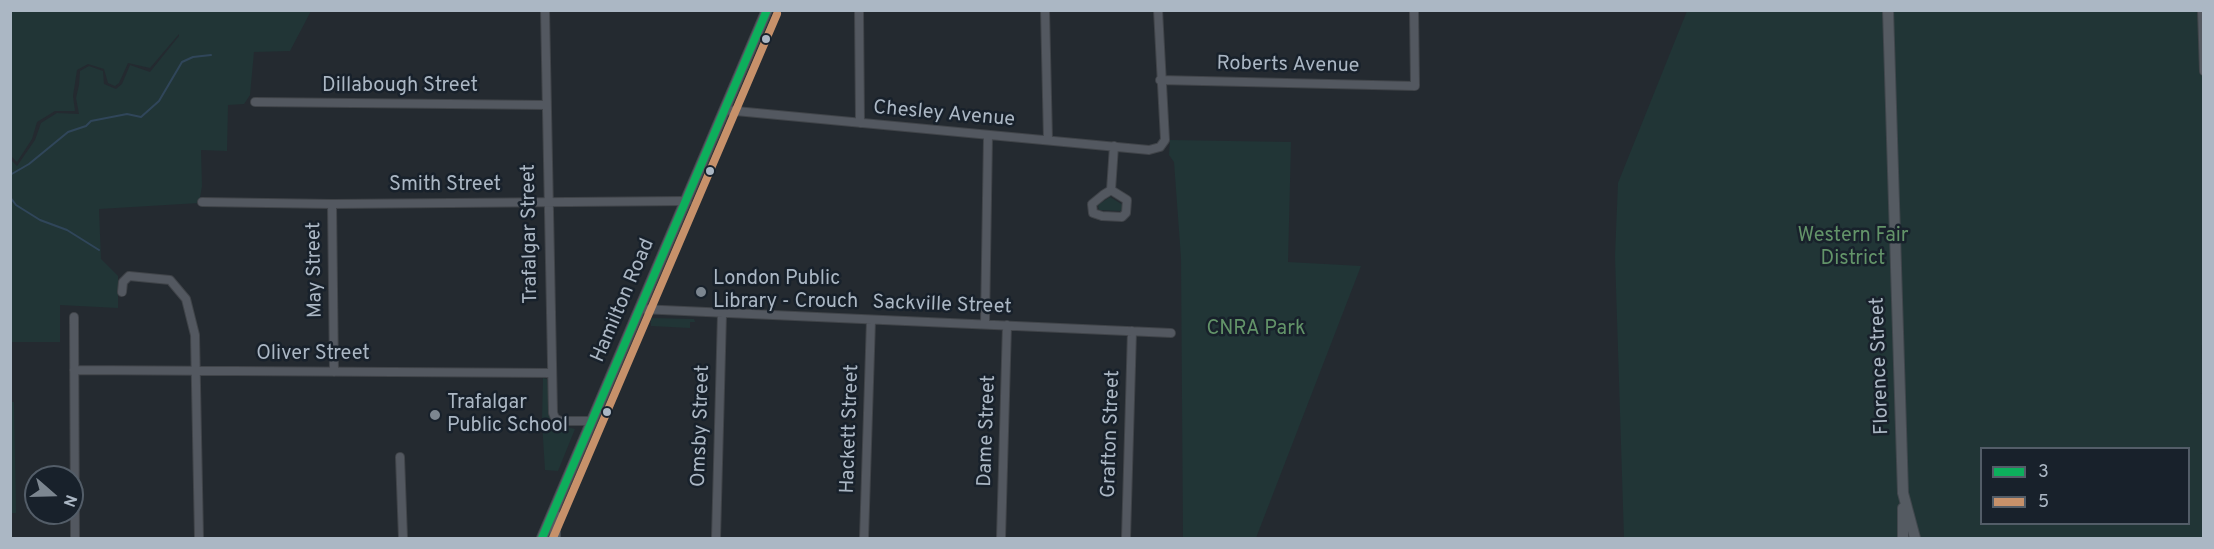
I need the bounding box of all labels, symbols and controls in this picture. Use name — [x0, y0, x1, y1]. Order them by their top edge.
unlabelled marker — [760, 33, 772, 45]
street label: Roberts Avenue — [1216, 53, 1360, 79]
street label: Dillabough Street — [322, 75, 478, 99]
street label: Chesley Avenue — [872, 97, 1016, 133]
street label: Trafalgar Street — [518, 164, 544, 304]
unlabelled marker — [704, 165, 716, 177]
street label: Smith Street — [389, 174, 501, 198]
street label: May Street — [303, 222, 329, 318]
park label: Western Fair District — [1797, 225, 1909, 272]
street label: Hamilton Road — [587, 236, 661, 366]
place label: London Public Library - Crouch — [713, 268, 858, 315]
marker: London Public Library - Crouch — [694, 285, 708, 299]
street label: Sackville Street — [872, 292, 1012, 320]
street label: Florence Street — [1867, 297, 1895, 435]
park label: CNRA Park — [1206, 318, 1306, 342]
street label: Oliver Street — [256, 343, 370, 367]
street label: Omsby Street — [688, 364, 716, 488]
street label: Hackett Street — [837, 364, 865, 494]
street label: Grafton Street — [1098, 370, 1126, 498]
street label: Dame Street — [974, 375, 1002, 487]
place label: Trafalgar Public School — [447, 392, 568, 439]
unlabelled marker — [601, 406, 613, 418]
marker: Trafalgar Public School — [428, 408, 442, 422]
legend — [1980, 447, 2190, 525]
text: 3 — [2038, 461, 2049, 484]
north arrow — [24, 465, 84, 525]
text: 5 — [2038, 491, 2049, 514]
text: N — [58, 492, 80, 509]

